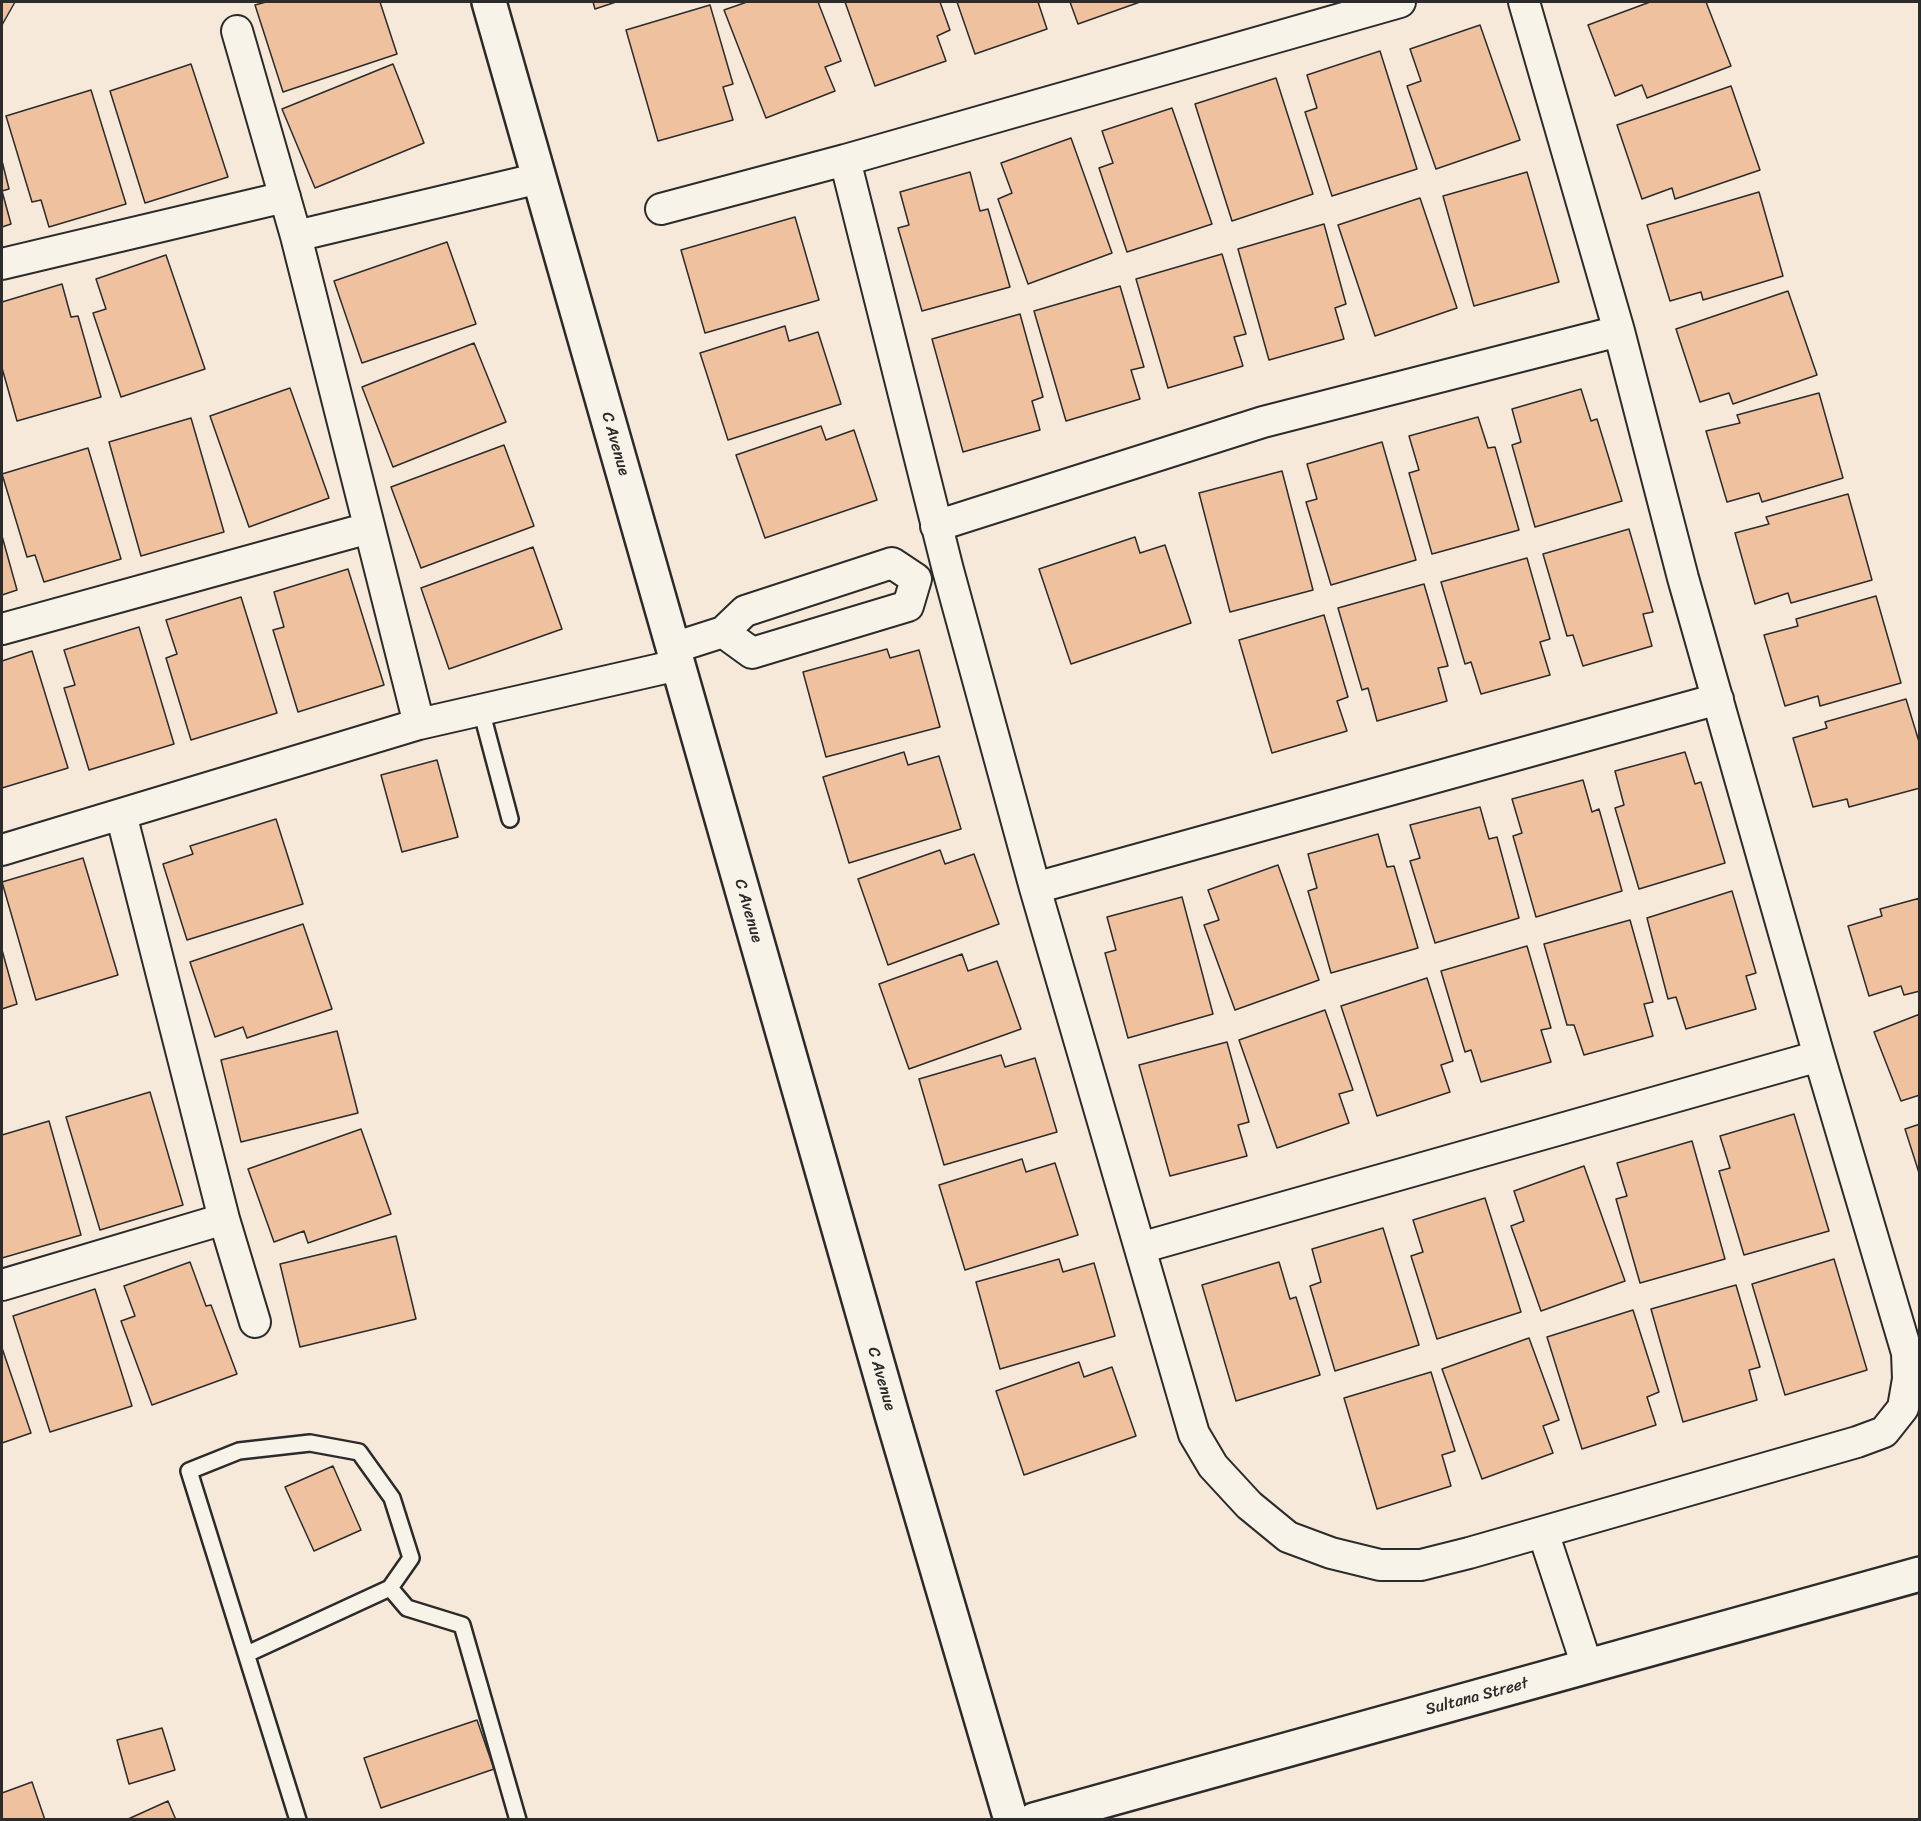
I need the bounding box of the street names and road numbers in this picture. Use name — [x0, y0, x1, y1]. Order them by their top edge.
street label: C Avenue — [597, 410, 633, 478]
street label: C Avenue — [730, 877, 766, 945]
street label: C Avenue — [863, 1345, 899, 1413]
street label: Sultana Street — [1424, 1674, 1530, 1720]

